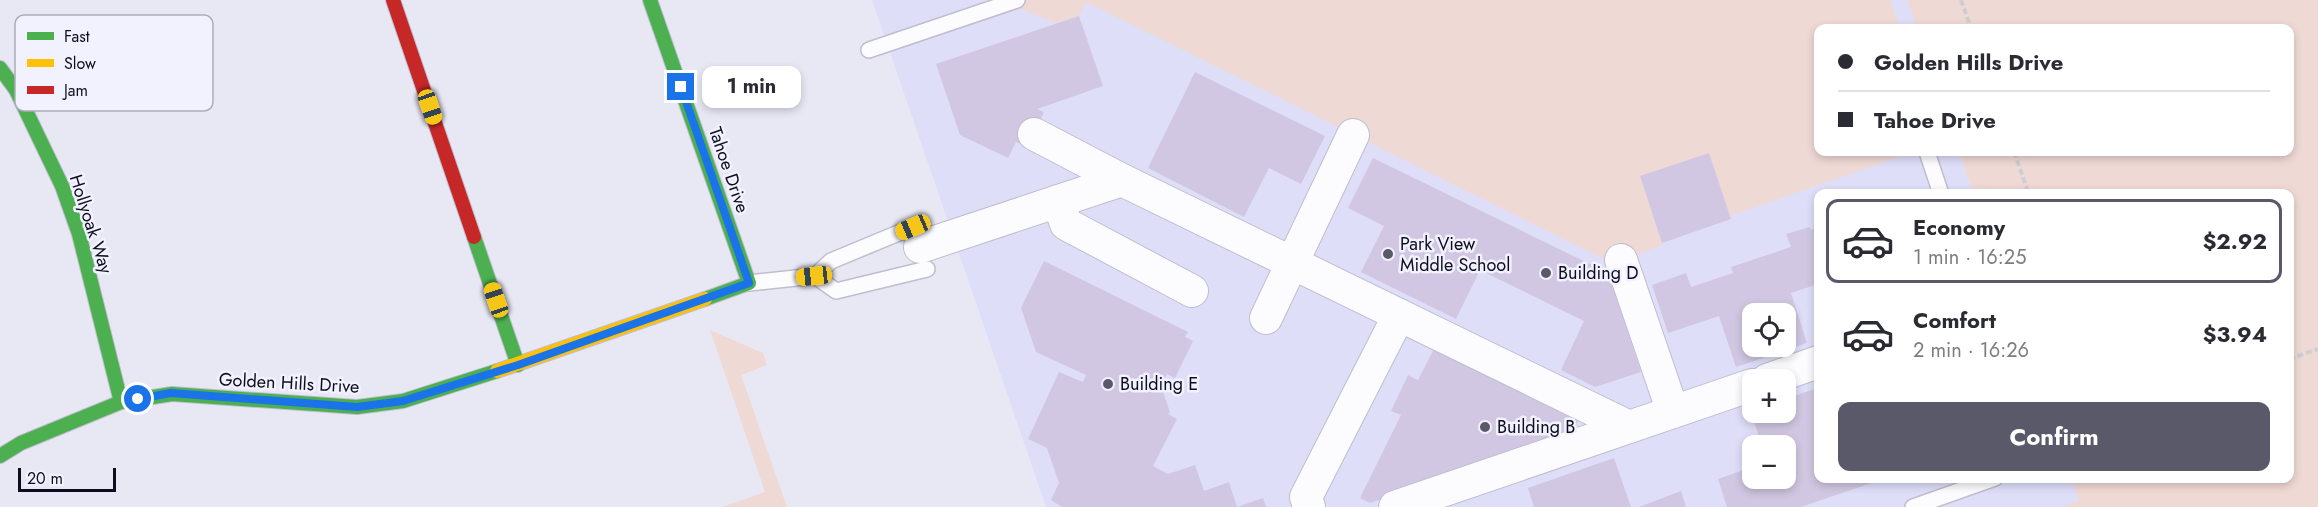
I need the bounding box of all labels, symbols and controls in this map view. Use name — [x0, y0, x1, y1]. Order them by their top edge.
legend — [15, 15, 213, 111]
text: Fast — [64, 25, 90, 48]
text: Golden Hills Drive — [1874, 46, 2063, 78]
text: Slow — [64, 52, 96, 75]
callout: 1 min — [702, 66, 801, 108]
text: 1 min — [727, 72, 776, 101]
route end — [667, 73, 694, 100]
text: Jam — [62, 79, 88, 102]
car — [416, 87, 444, 127]
text: Tahoe Drive — [1874, 104, 1996, 136]
street label: Tahoe Drive — [702, 124, 756, 216]
street label: Hollyoak Way — [63, 171, 119, 277]
text: Economy — [1913, 211, 2005, 243]
car — [893, 212, 933, 242]
icon: car — [1841, 214, 1895, 268]
text: $2.92 — [2203, 225, 2267, 257]
place label: Park View Middle School — [1400, 231, 1510, 278]
text: 1 min · 16:25 — [1913, 243, 2026, 272]
marker: Park View Middle School — [1381, 247, 1395, 261]
place label: Building D — [1558, 260, 1639, 286]
car — [795, 265, 833, 287]
marker: Building D — [1539, 266, 1553, 280]
car — [482, 280, 510, 320]
map controls — [1742, 303, 1796, 489]
button: locate — [1742, 303, 1796, 357]
text: Comfort — [1913, 304, 1996, 336]
icon: car — [1841, 307, 1895, 361]
text: $3.94 — [2203, 318, 2267, 350]
text: 2 min · 16:26 — [1913, 336, 2029, 365]
street label: Golden Hills Drive — [218, 366, 360, 400]
button: + — [1742, 369, 1796, 423]
place label: Building E — [1120, 371, 1198, 397]
marker: Building E — [1101, 377, 1115, 391]
route start — [124, 385, 151, 412]
button: Confirm — [1838, 402, 2270, 471]
place label: Building B — [1497, 414, 1575, 440]
marker: Building B — [1478, 420, 1492, 434]
button: − — [1742, 435, 1796, 489]
scale bar — [18, 465, 116, 492]
text: 20 m — [27, 467, 63, 490]

